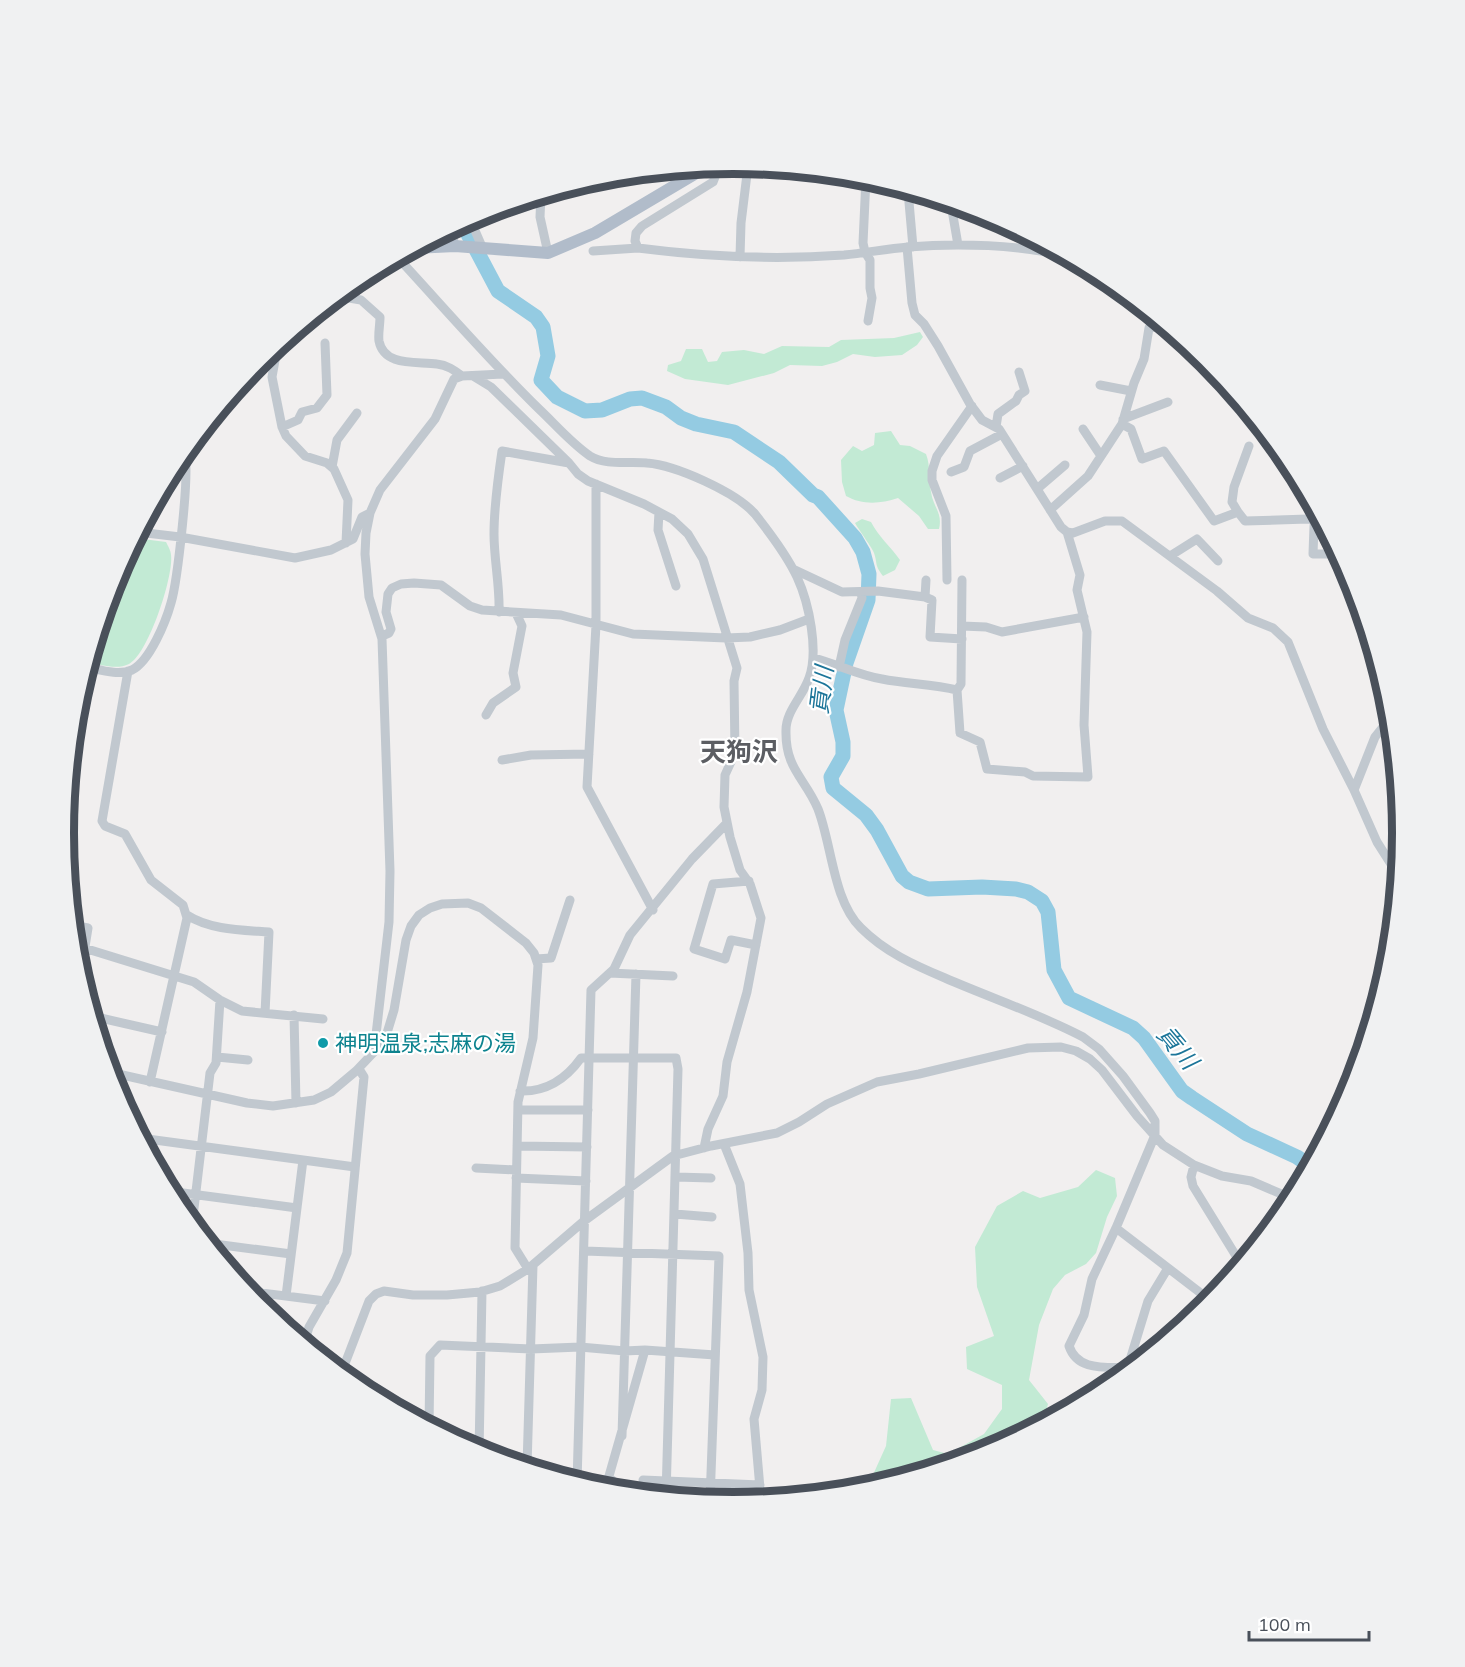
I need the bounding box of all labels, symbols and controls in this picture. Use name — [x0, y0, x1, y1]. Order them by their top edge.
water label: 貢川 — [803, 661, 839, 716]
district label: 天狗沢 — [700, 735, 778, 768]
water label: 貢川 — [1151, 1019, 1207, 1077]
place label: 神明温泉;志麻の湯 — [335, 1029, 516, 1057]
marker: 神明温泉;志麻の湯 — [316, 1036, 330, 1050]
scale bar — [1249, 1604, 1369, 1642]
text: 100 m — [1258, 1613, 1311, 1636]

